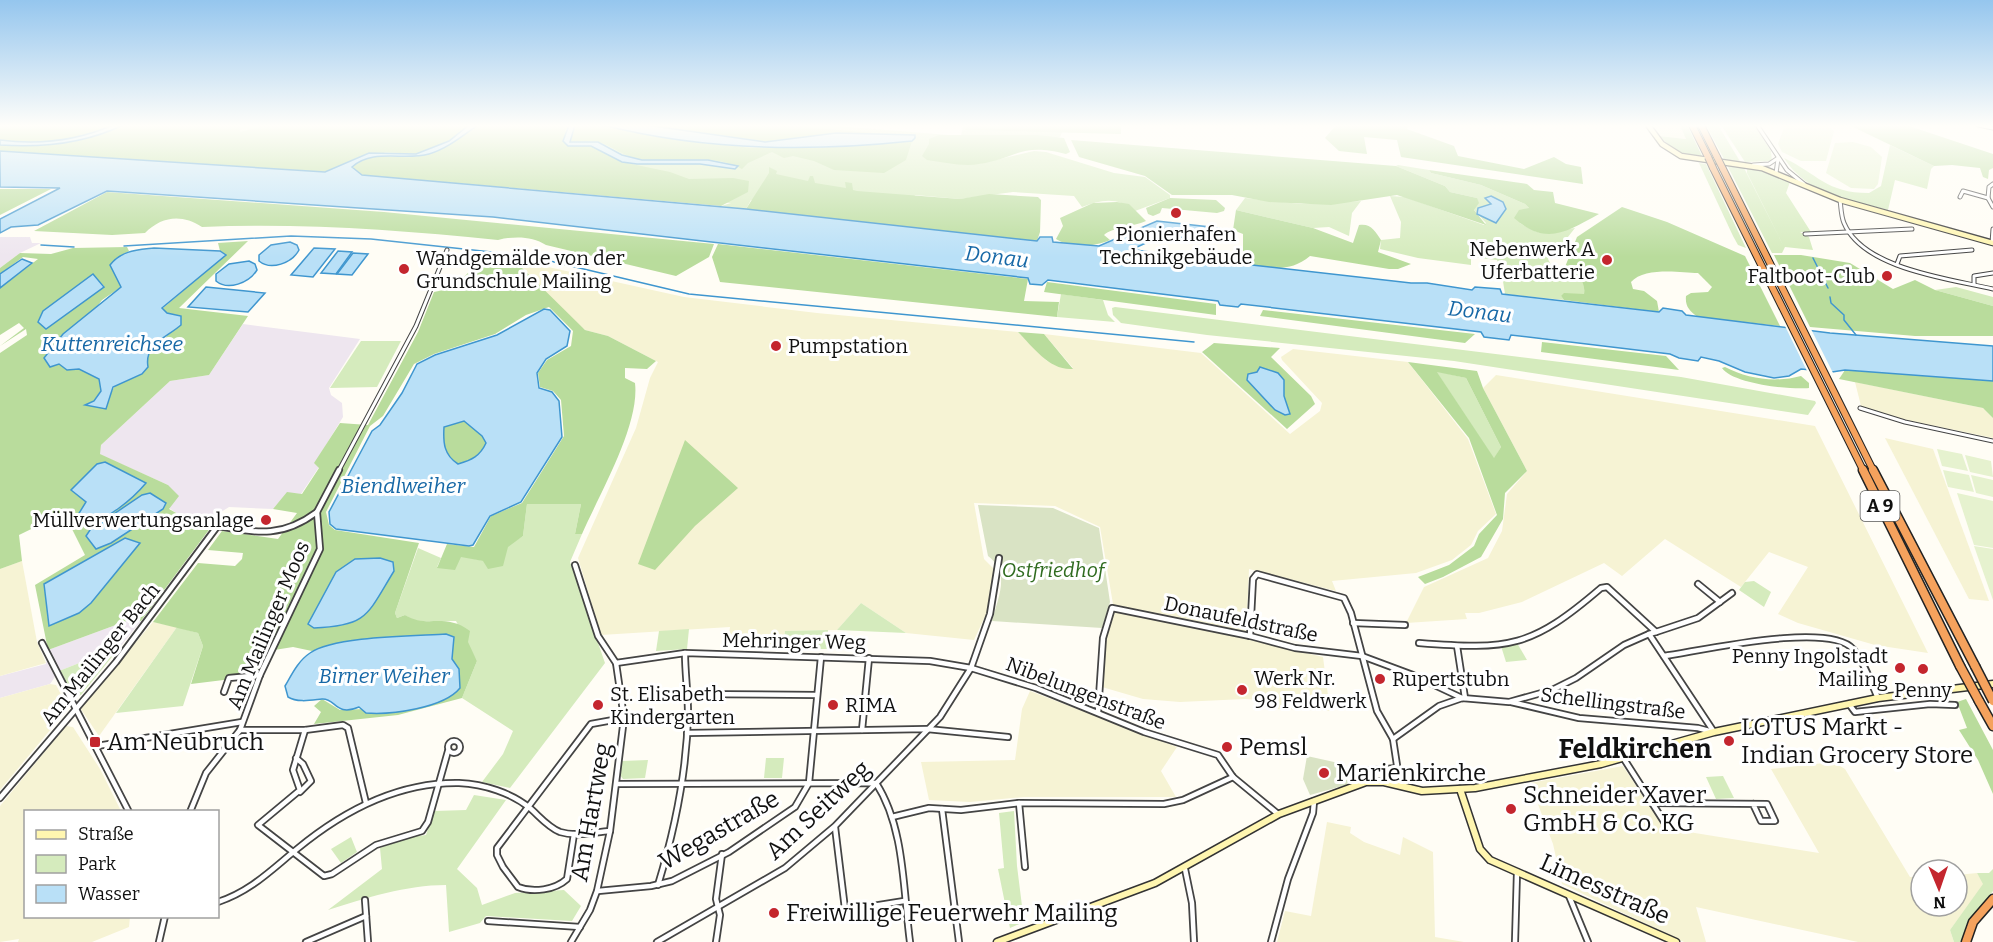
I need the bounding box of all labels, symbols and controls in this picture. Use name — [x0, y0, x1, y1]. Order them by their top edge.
marker: Pionierhafen Technikgebäude — [1169, 206, 1183, 220]
place label: Pionierhafen Technikgebäude — [1100, 222, 1252, 269]
place label: Nebenwerk A Uferbatterie — [1469, 237, 1596, 284]
water label: Donau — [964, 240, 1030, 274]
place label: Wandgemälde von der Grundschule Mailing — [416, 246, 625, 293]
marker: Nebenwerk A Uferbatterie — [1600, 253, 1614, 267]
marker: Wandgemälde von der Grundschule Mailing — [397, 262, 411, 276]
place label: Faltboot-Club — [1748, 264, 1875, 288]
marker: Faltboot-Club — [1880, 269, 1894, 283]
water label: Donau — [1447, 295, 1513, 329]
water label: Kuttenreichsee — [41, 331, 184, 357]
place label: Pumpstation — [788, 334, 908, 358]
marker: Pumpstation — [769, 339, 783, 353]
water label: Biendlweiher — [341, 473, 466, 499]
road number: A 9 — [1860, 491, 1900, 521]
place label: Müllverwertungsanlage — [32, 508, 254, 532]
marker: Müllverwertungsanlage — [259, 513, 273, 527]
street label: Am Mailinger Moos — [222, 537, 314, 713]
park label: Ostfriedhof — [1002, 558, 1107, 583]
street label: Am Mailinger Bach — [35, 578, 165, 730]
street label: Donaufeldstraße — [1162, 591, 1320, 647]
street label: Mehringer Weg — [722, 628, 866, 654]
place label: Penny Ingolstadt Mailing — [1732, 644, 1888, 691]
street label: Nibelungenstraße — [1003, 651, 1169, 735]
marker: Penny Ingolstadt Mailing — [1893, 661, 1907, 675]
marker: Penny — [1916, 662, 1930, 676]
water label: Birner Weiher — [319, 663, 451, 689]
place label: Werk Nr. 98 Feldwerk — [1254, 666, 1367, 713]
place label: Rupertstubn — [1392, 667, 1510, 691]
marker: Rupertstubn — [1373, 672, 1387, 686]
place label: Penny — [1894, 678, 1952, 702]
place label: St. Elisabeth Kindergarten — [610, 682, 735, 729]
street label: Schellingstraße — [1539, 682, 1687, 724]
marker: Werk Nr. 98 Feldwerk — [1235, 683, 1249, 697]
place label: RIMA — [845, 693, 897, 717]
marker: St. Elisabeth Kindergarten — [591, 698, 605, 712]
marker: RIMA — [826, 698, 840, 712]
place label: LOTUS Markt - Indian Grocery Store — [1741, 713, 1973, 769]
place label: Am Neubruch — [107, 728, 264, 756]
place label: Pemsl — [1239, 733, 1307, 761]
district label: Feldkirchen — [1558, 733, 1712, 765]
marker: LOTUS Markt - Indian Grocery Store — [1722, 734, 1736, 748]
marker: Am Neubruch — [88, 735, 102, 749]
street label: Am Hartweg — [565, 740, 617, 884]
marker: Pemsl — [1220, 740, 1234, 754]
street label: Am Seitweg — [760, 755, 876, 865]
place label: Marienkirche — [1336, 759, 1486, 787]
marker: Marienkirche — [1317, 766, 1331, 780]
place label: Schneider Xaver GmbH & Co. KG — [1523, 781, 1707, 837]
street label: Wegastraße — [654, 784, 784, 876]
marker: Schneider Xaver GmbH & Co. KG — [1504, 802, 1518, 816]
legend — [24, 810, 219, 918]
text: Straße — [78, 823, 134, 845]
street label: Limesstraße — [1536, 848, 1674, 930]
text: Park — [78, 853, 117, 875]
north arrow — [1909, 858, 1969, 918]
text: Wasser — [78, 883, 140, 905]
text: N — [1933, 893, 1946, 912]
place label: Freiwillige Feuerwehr Mailing — [786, 899, 1118, 927]
marker: Freiwillige Feuerwehr Mailing — [767, 906, 781, 920]

